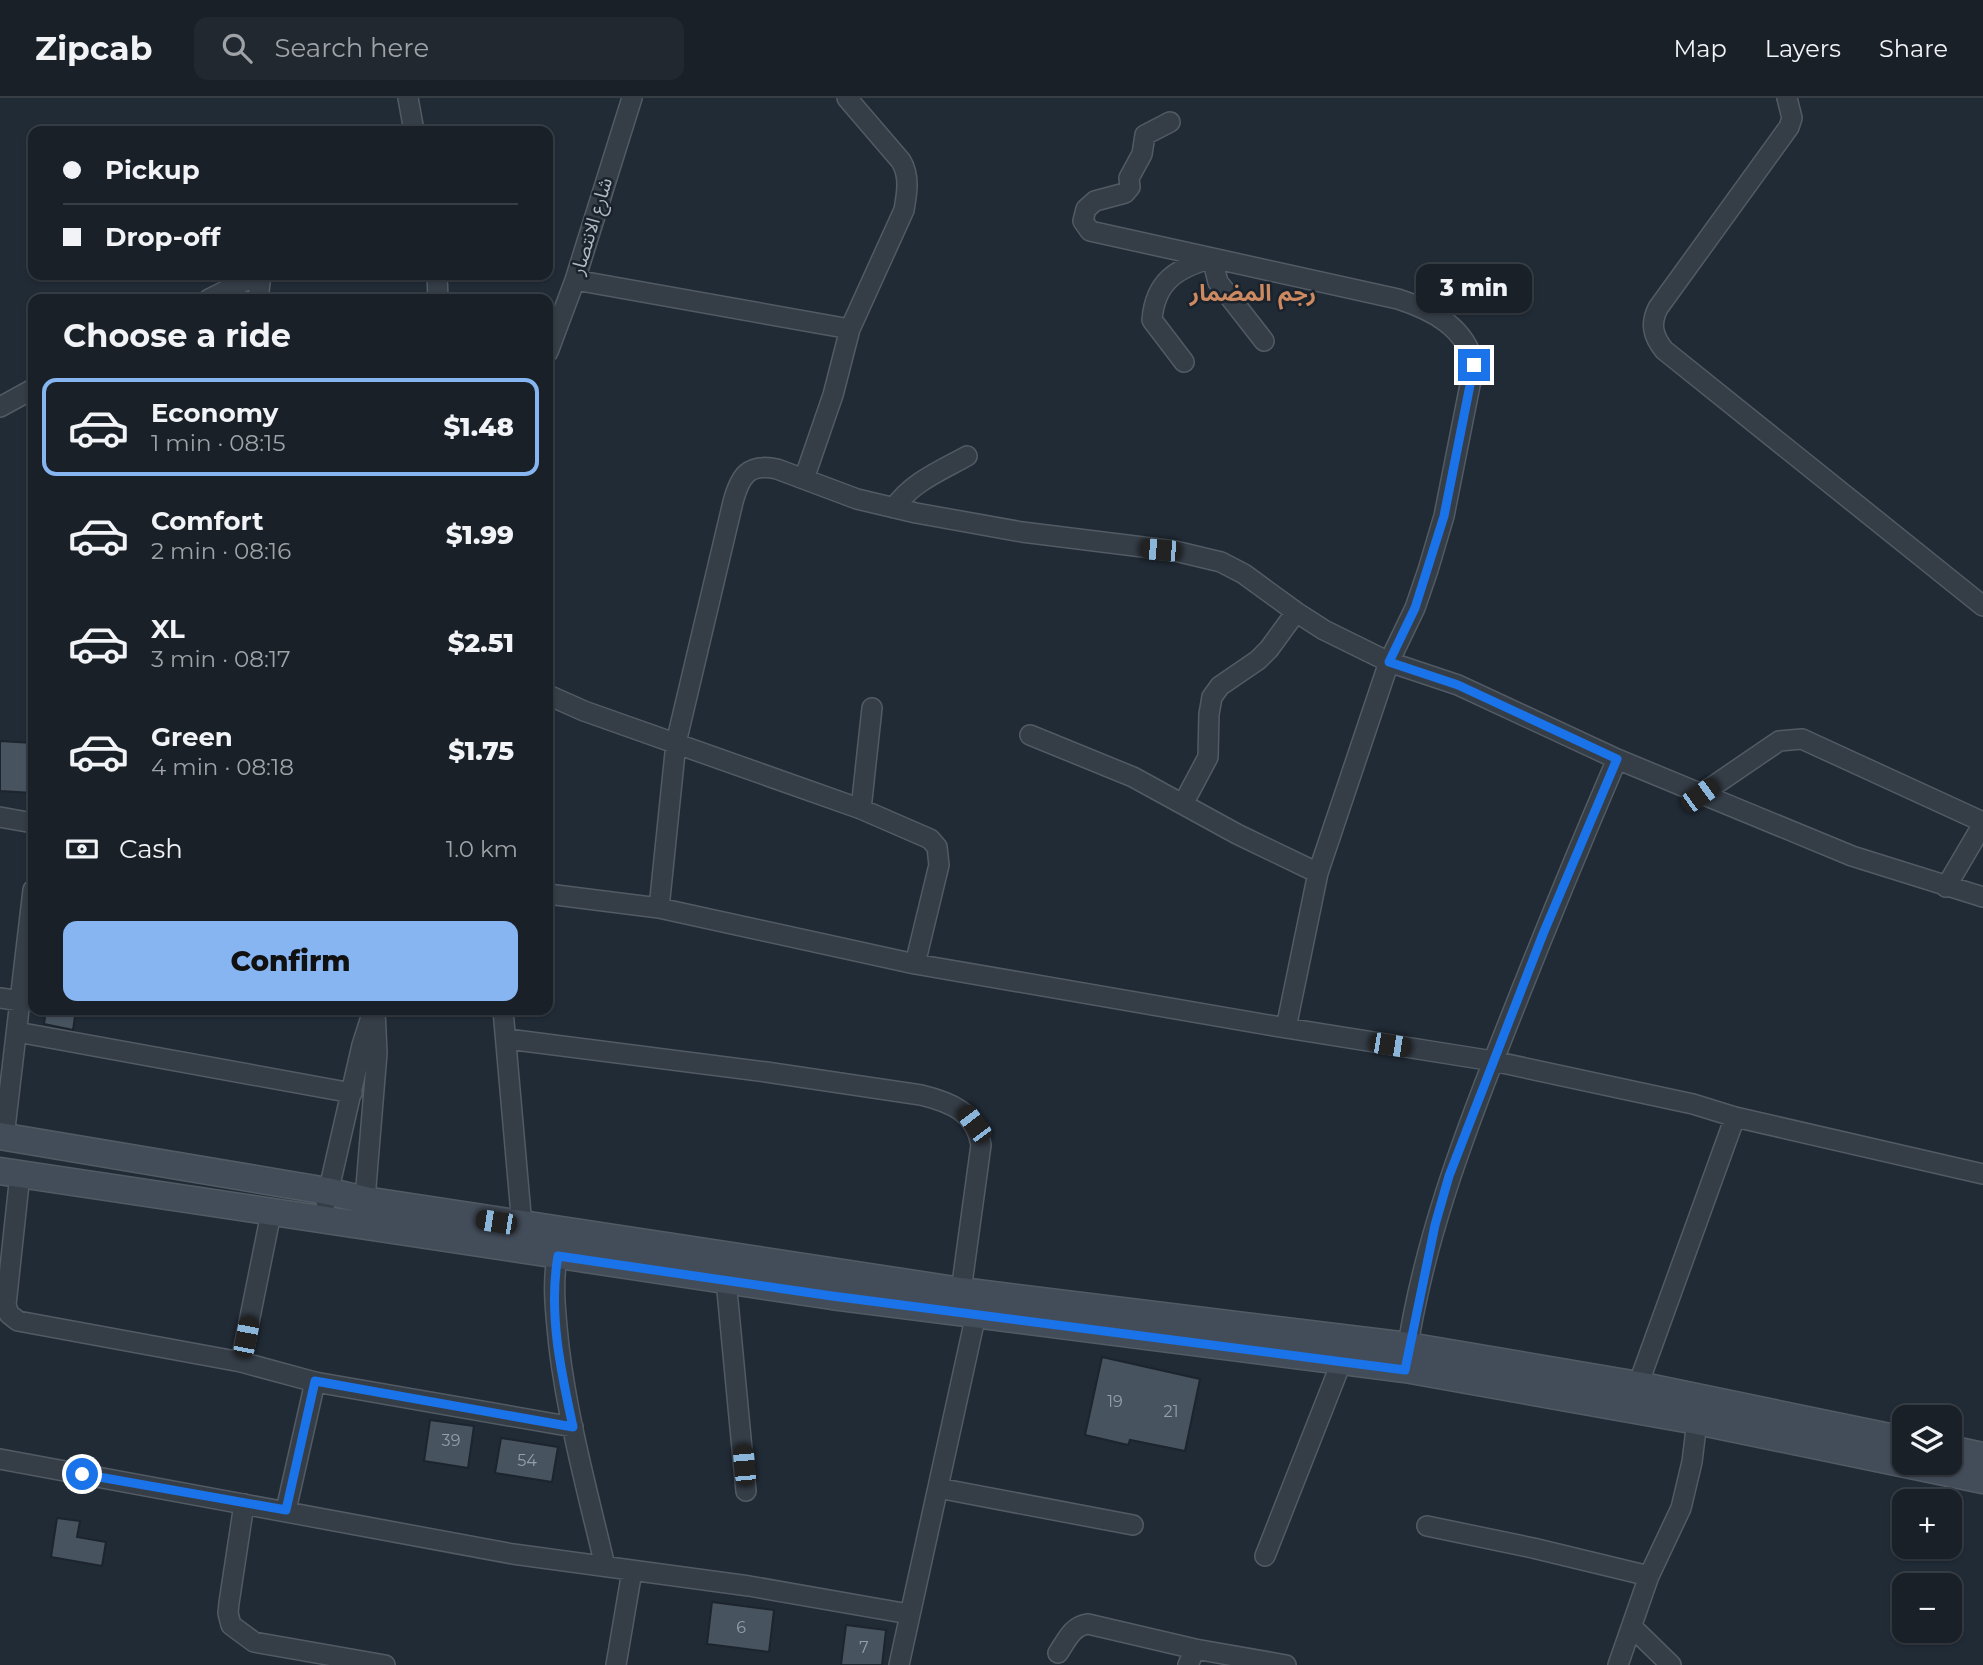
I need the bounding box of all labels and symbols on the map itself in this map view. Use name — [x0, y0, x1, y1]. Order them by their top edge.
street label: شارع الانتصار — [566, 175, 619, 279]
callout: 3 min — [1416, 264, 1532, 313]
district label: رجم المضمار — [1189, 279, 1316, 310]
route end — [1458, 349, 1490, 381]
car — [1139, 538, 1182, 562]
car — [1677, 774, 1724, 816]
car — [1368, 1031, 1413, 1059]
car — [953, 1101, 996, 1147]
car — [474, 1208, 519, 1236]
car — [232, 1314, 261, 1360]
house number: 19 — [1107, 1392, 1123, 1411]
house number: 21 — [1164, 1402, 1178, 1421]
house number: 39 — [442, 1431, 460, 1450]
car — [732, 1443, 757, 1487]
house number: 54 — [517, 1451, 537, 1470]
route start — [66, 1458, 98, 1490]
house number: 6 — [736, 1618, 746, 1637]
house number: 7 — [859, 1638, 869, 1657]

